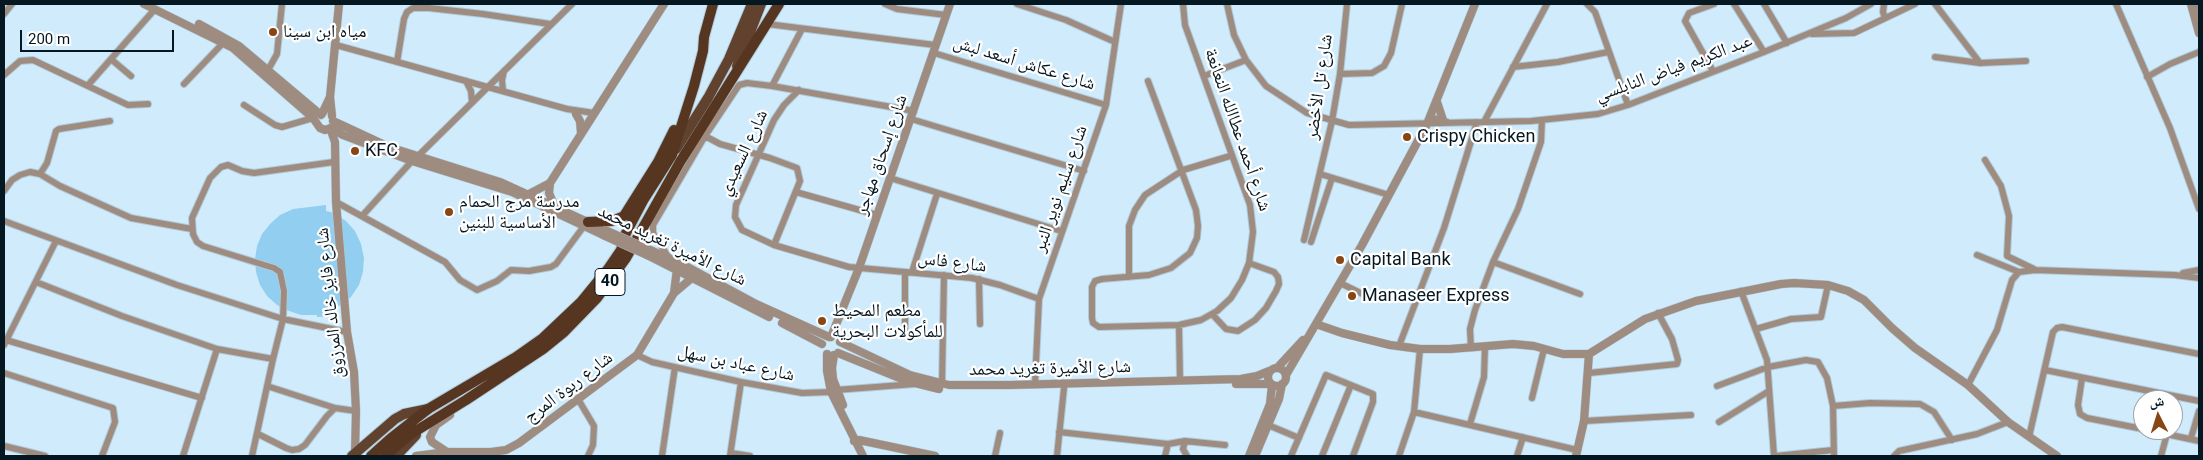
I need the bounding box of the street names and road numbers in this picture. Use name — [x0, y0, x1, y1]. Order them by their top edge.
street label: عبد الكريم فياض النابلسي — [1593, 31, 1755, 107]
street label: شارع عكاش أسعد لبش — [950, 32, 1098, 96]
street label: شارع تل الأخضر — [1302, 33, 1338, 141]
street label: شارع أحمد عطاالله النعانعة — [1199, 46, 1275, 214]
street label: شارع إسحاق مهاجر — [851, 92, 913, 218]
street label: شارع السعيدي — [715, 107, 773, 199]
street label: شارع سليم نوير النبر — [1029, 123, 1093, 255]
street label: شارع الأميرة تغريد محمد — [594, 201, 750, 291]
street label: شارع فايز خالد المرزوق — [312, 227, 350, 379]
street label: شارع فاس — [916, 248, 988, 278]
road number: 40 — [595, 268, 625, 296]
street label: شارع عباد بن سهل — [676, 341, 796, 387]
street label: شارع ربوة المرج — [521, 348, 617, 428]
street label: شارع الأميرة تغريد محمد — [969, 357, 1131, 381]

